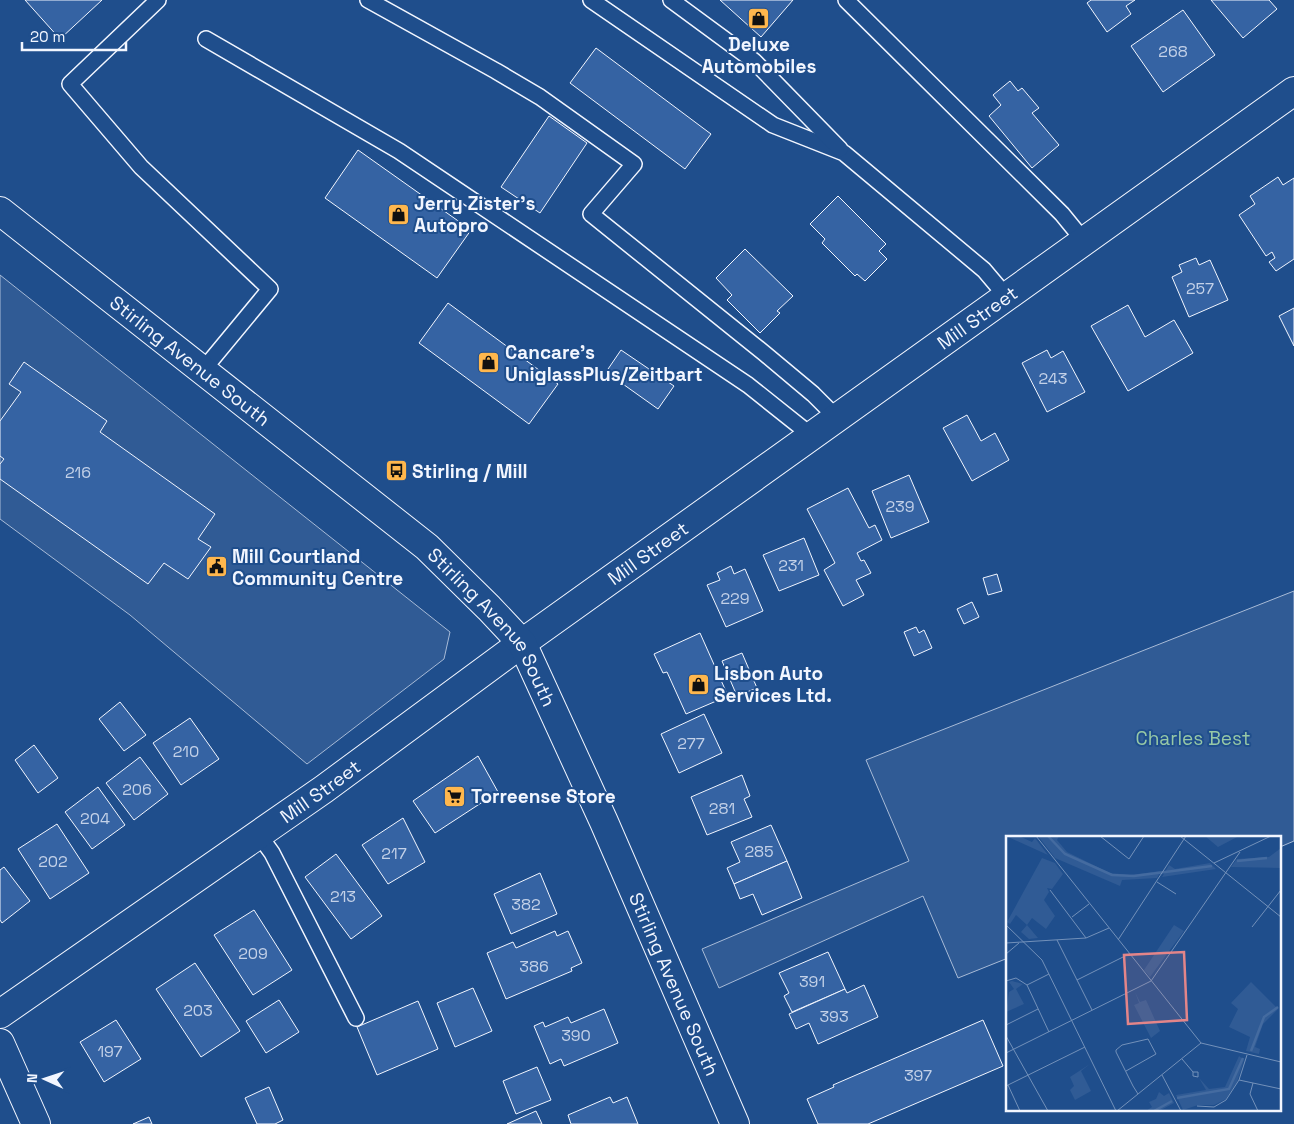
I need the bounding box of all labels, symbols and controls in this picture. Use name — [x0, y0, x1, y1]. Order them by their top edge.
shop icon: Deluxe Automobiles — [747, 6, 771, 30]
scale bar — [22, 20, 126, 52]
text: 20 m — [30, 27, 65, 46]
place label: Deluxe Automobiles — [702, 32, 816, 79]
house number: 268 — [1158, 41, 1188, 62]
place label: Jerry Zister's Autopro — [414, 191, 535, 238]
shop icon: Jerry Zister's Autopro — [386, 202, 410, 226]
house number: 257 — [1186, 278, 1214, 299]
street label: Mill Street — [932, 280, 1022, 355]
street label: Stirling Avenue South — [105, 290, 276, 432]
place label: Cancare's UniglassPlus/Zeitbart — [505, 340, 703, 387]
shop icon: Cancare's UniglassPlus/Zeitbart — [477, 351, 501, 375]
house number: 243 — [1039, 368, 1067, 389]
bus stop icon: Stirling / Mill — [384, 459, 408, 483]
place label: Stirling / Mill — [412, 459, 528, 484]
house number: 216 — [65, 462, 91, 483]
house number: 239 — [885, 496, 915, 517]
street label: Mill Street — [602, 516, 693, 590]
street label: Stirling Avenue South — [422, 542, 562, 710]
place label: Mill Courtland Community Centre — [232, 544, 403, 591]
public building icon: Mill Courtland Community Centre — [204, 555, 228, 579]
house number: 231 — [778, 555, 804, 576]
house number: 229 — [720, 588, 750, 609]
place label: Lisbon Auto Services Ltd. — [714, 661, 832, 708]
shop icon: Lisbon Auto Services Ltd. — [686, 672, 710, 696]
park label: Charles Best — [1135, 726, 1251, 751]
house number: 277 — [677, 733, 705, 754]
house number: 210 — [173, 741, 199, 762]
street label: Mill Street — [275, 754, 365, 828]
house number: 206 — [122, 779, 152, 800]
supermarket icon: Torreense Store — [443, 784, 467, 808]
place label: Torreense Store — [471, 784, 616, 809]
house number: 281 — [709, 798, 735, 819]
house number: 204 — [80, 808, 110, 829]
inset map — [1006, 836, 1282, 1112]
house number: 285 — [744, 841, 774, 862]
house number: 217 — [381, 843, 407, 864]
house number: 202 — [38, 851, 68, 872]
house number: 213 — [330, 886, 356, 907]
street label: Stirling Avenue South — [624, 889, 725, 1080]
house number: 382 — [511, 894, 541, 915]
house number: 209 — [238, 943, 268, 964]
house number: 386 — [519, 956, 549, 977]
house number: 391 — [799, 971, 825, 992]
house number: 203 — [183, 1000, 213, 1021]
house number: 393 — [819, 1006, 849, 1027]
house number: 390 — [561, 1025, 591, 1046]
house number: 197 — [97, 1041, 123, 1062]
north arrow — [20, 1054, 70, 1104]
house number: 397 — [904, 1065, 932, 1086]
text: N — [23, 1073, 41, 1083]

